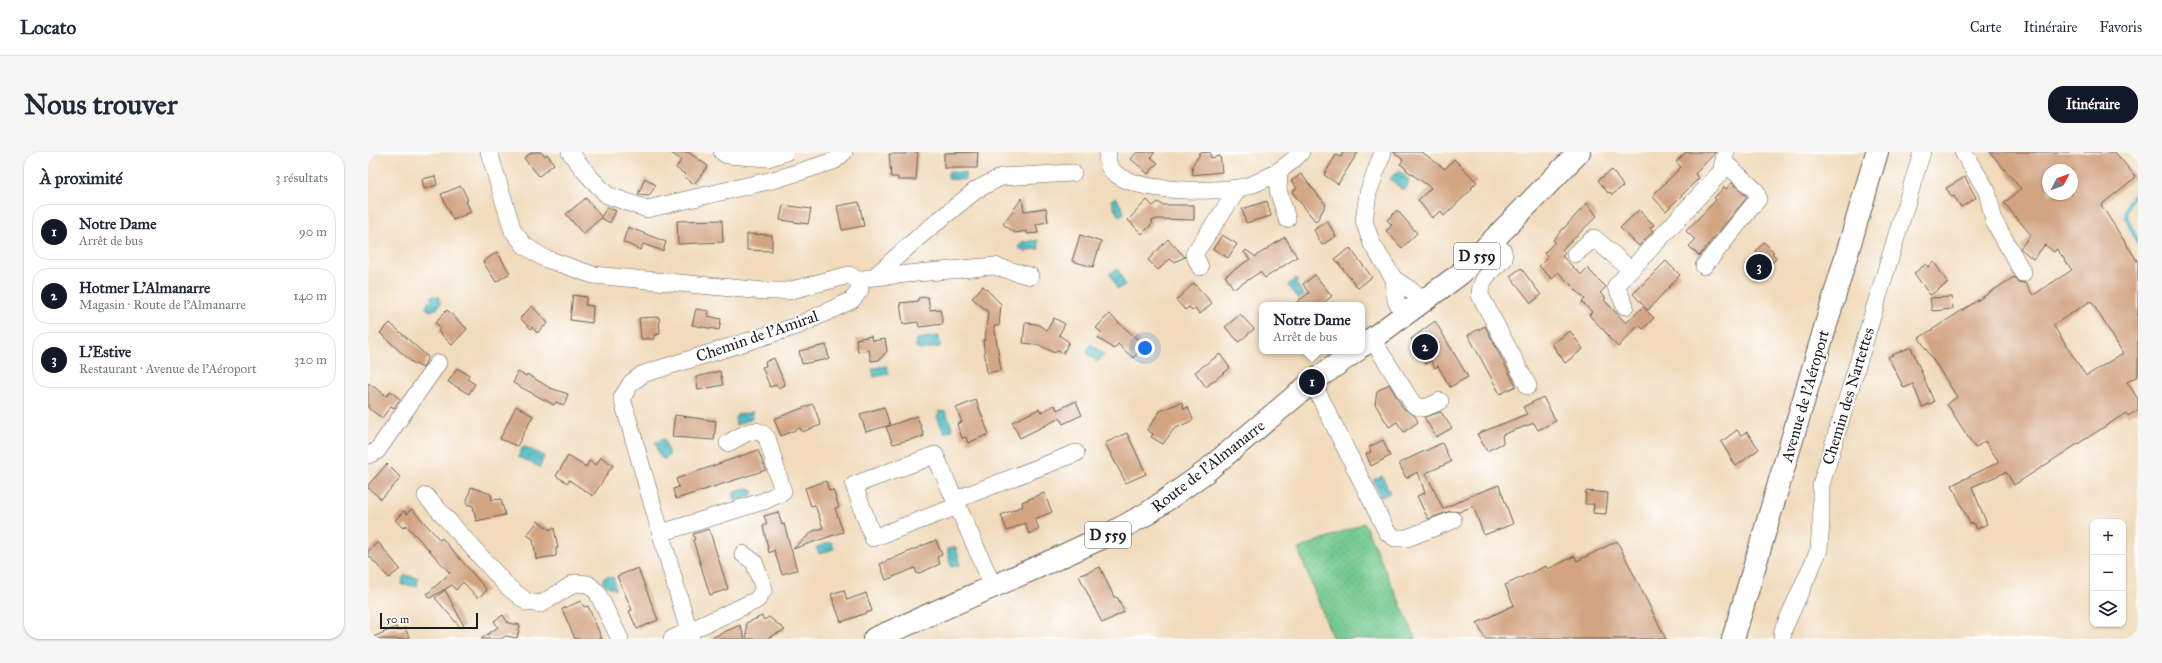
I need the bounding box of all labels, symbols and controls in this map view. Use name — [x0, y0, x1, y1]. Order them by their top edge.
text: Locato — [20, 16, 76, 39]
text: Carte — [1970, 19, 2002, 36]
text: Itinéraire — [2024, 19, 2077, 36]
text: Favoris — [2099, 19, 2142, 36]
button: Itinéraire — [2048, 86, 2138, 123]
text: Nous trouver — [24, 87, 177, 122]
north arrow — [2042, 164, 2078, 200]
text: À proximité — [40, 168, 123, 189]
text: 3 résultats — [275, 170, 328, 186]
text: Notre Dame — [79, 215, 156, 233]
text: 1 — [51, 224, 57, 240]
text: 90 m — [299, 224, 327, 240]
text: Arrêt de bus — [79, 233, 143, 249]
road number: D 559 — [1454, 243, 1500, 269]
pin: 3 — [1746, 252, 1772, 282]
text: Hotmer L'Almanarre — [79, 279, 210, 297]
text: 2 — [51, 288, 57, 304]
text: 140 m — [293, 288, 327, 304]
text: Magasin · Route de l'Almanarre — [79, 297, 246, 313]
popup — [1259, 302, 1365, 354]
street label: Chemin de l'Amiral — [693, 306, 821, 366]
text: Notre Dame — [1273, 311, 1351, 329]
street label: Chemin des Nartettes — [1818, 325, 1878, 467]
street label: Avenue de l'Aéroport — [1777, 327, 1833, 465]
text: Arrêt de bus — [1273, 329, 1337, 345]
pin: 2 — [1412, 332, 1438, 362]
your location — [1135, 338, 1155, 358]
text: L'Estive — [79, 343, 131, 361]
text: 3 — [51, 352, 57, 368]
text: 320 m — [294, 352, 327, 368]
text: Restaurant · Avenue de l'Aéroport — [79, 361, 257, 377]
pin: 1 — [1299, 367, 1325, 397]
street label: Route de l'Almanarre — [1148, 416, 1269, 516]
map controls — [2090, 519, 2126, 627]
button: + — [2090, 519, 2126, 555]
road number: D 559 — [1085, 522, 1131, 548]
button: − — [2090, 555, 2126, 591]
button: layers — [2090, 591, 2126, 627]
scale bar — [380, 611, 478, 630]
text: 50 m — [386, 613, 409, 626]

